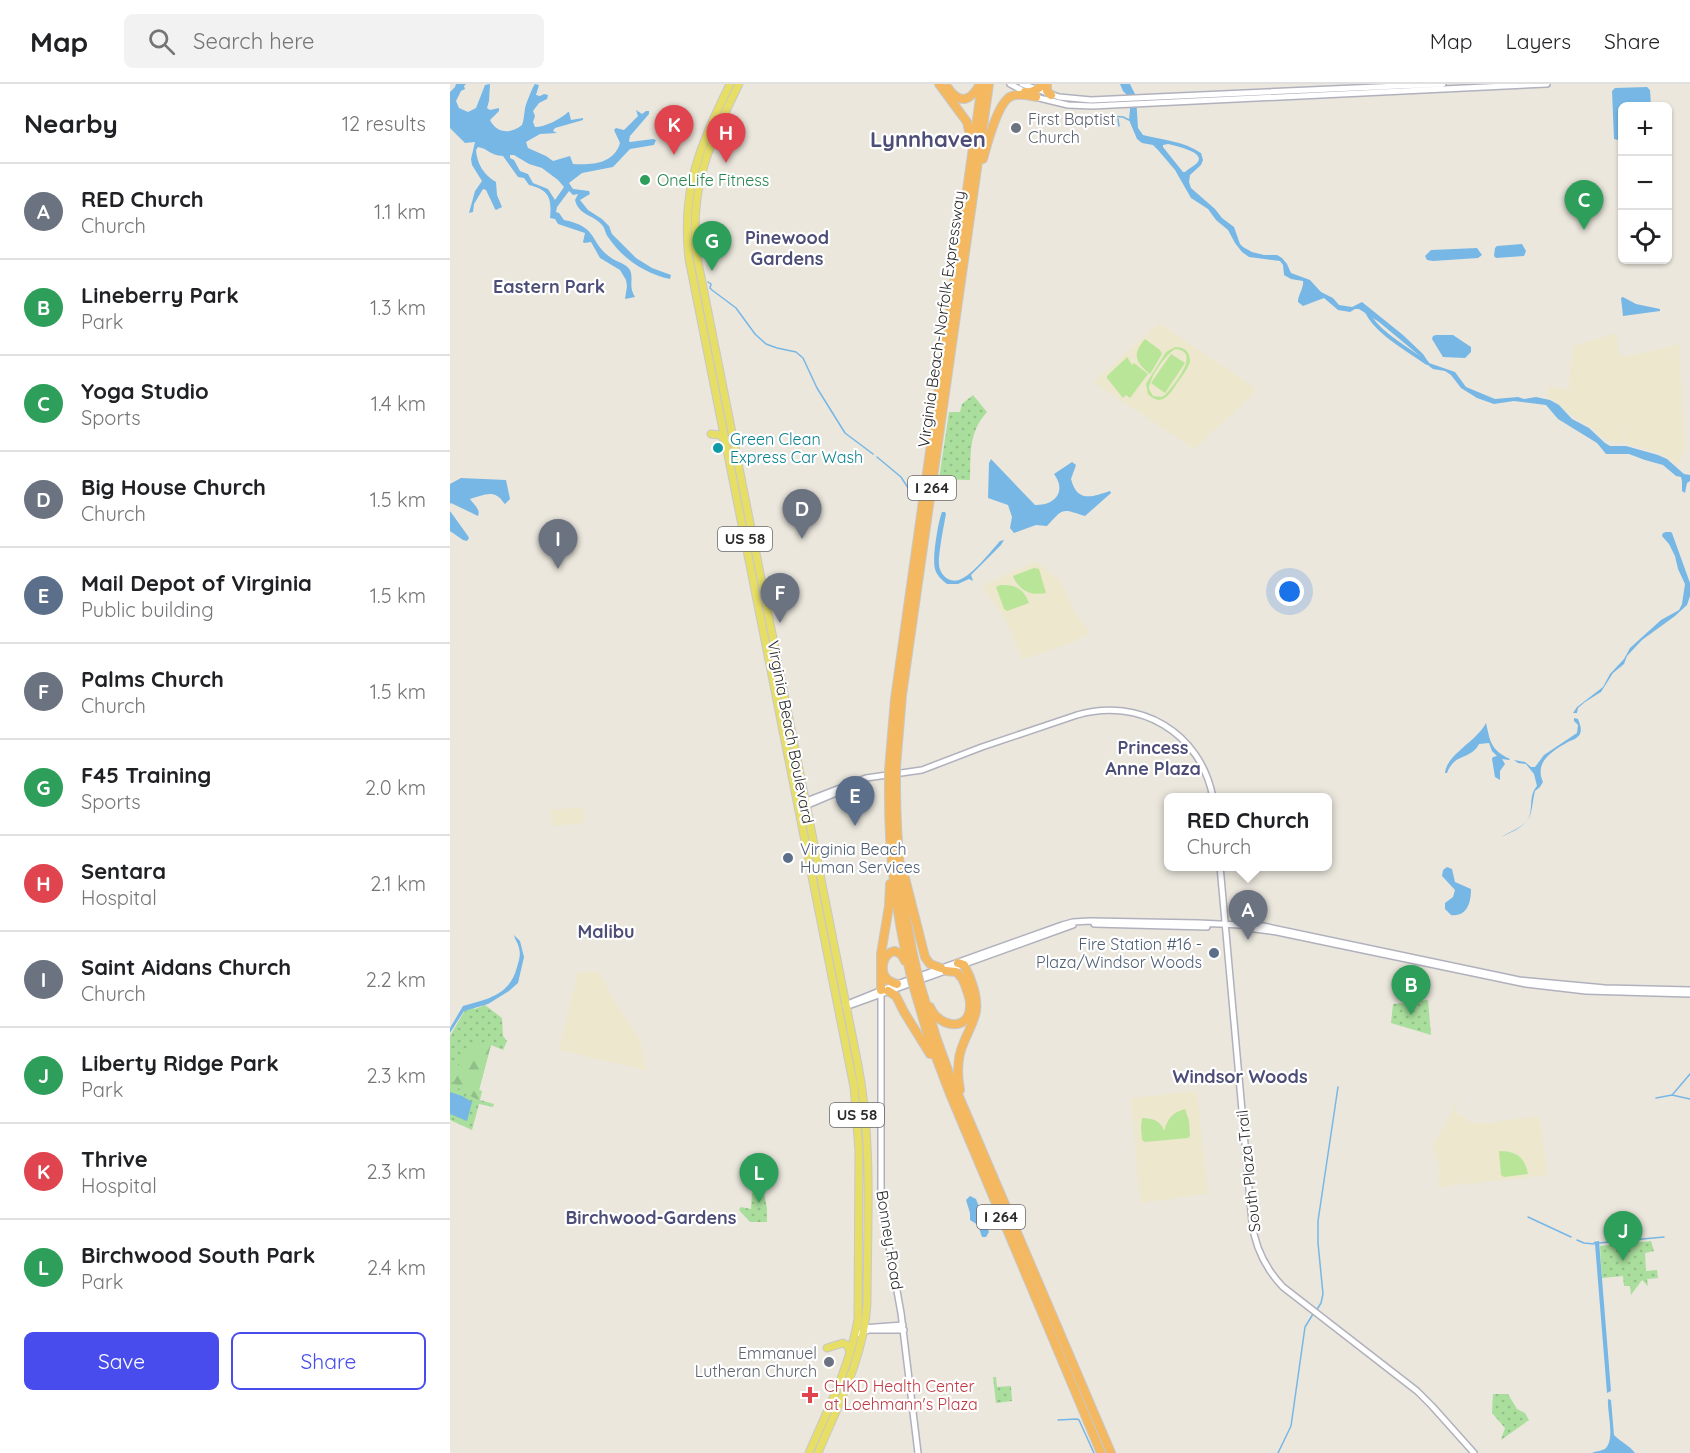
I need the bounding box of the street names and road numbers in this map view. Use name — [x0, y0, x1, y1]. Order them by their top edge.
street label: Virginia Beach-Norfolk Expressway — [913, 189, 969, 449]
road number: I 264 — [908, 476, 956, 500]
road number: US 58 — [718, 527, 772, 551]
street label: Virginia Beach Boulevard — [763, 639, 819, 825]
road number: US 58 — [830, 1103, 884, 1127]
street label: South Plaza Trail — [1232, 1109, 1264, 1233]
street label: Bonney Road — [872, 1189, 908, 1291]
road number: I 264 — [977, 1205, 1025, 1229]

